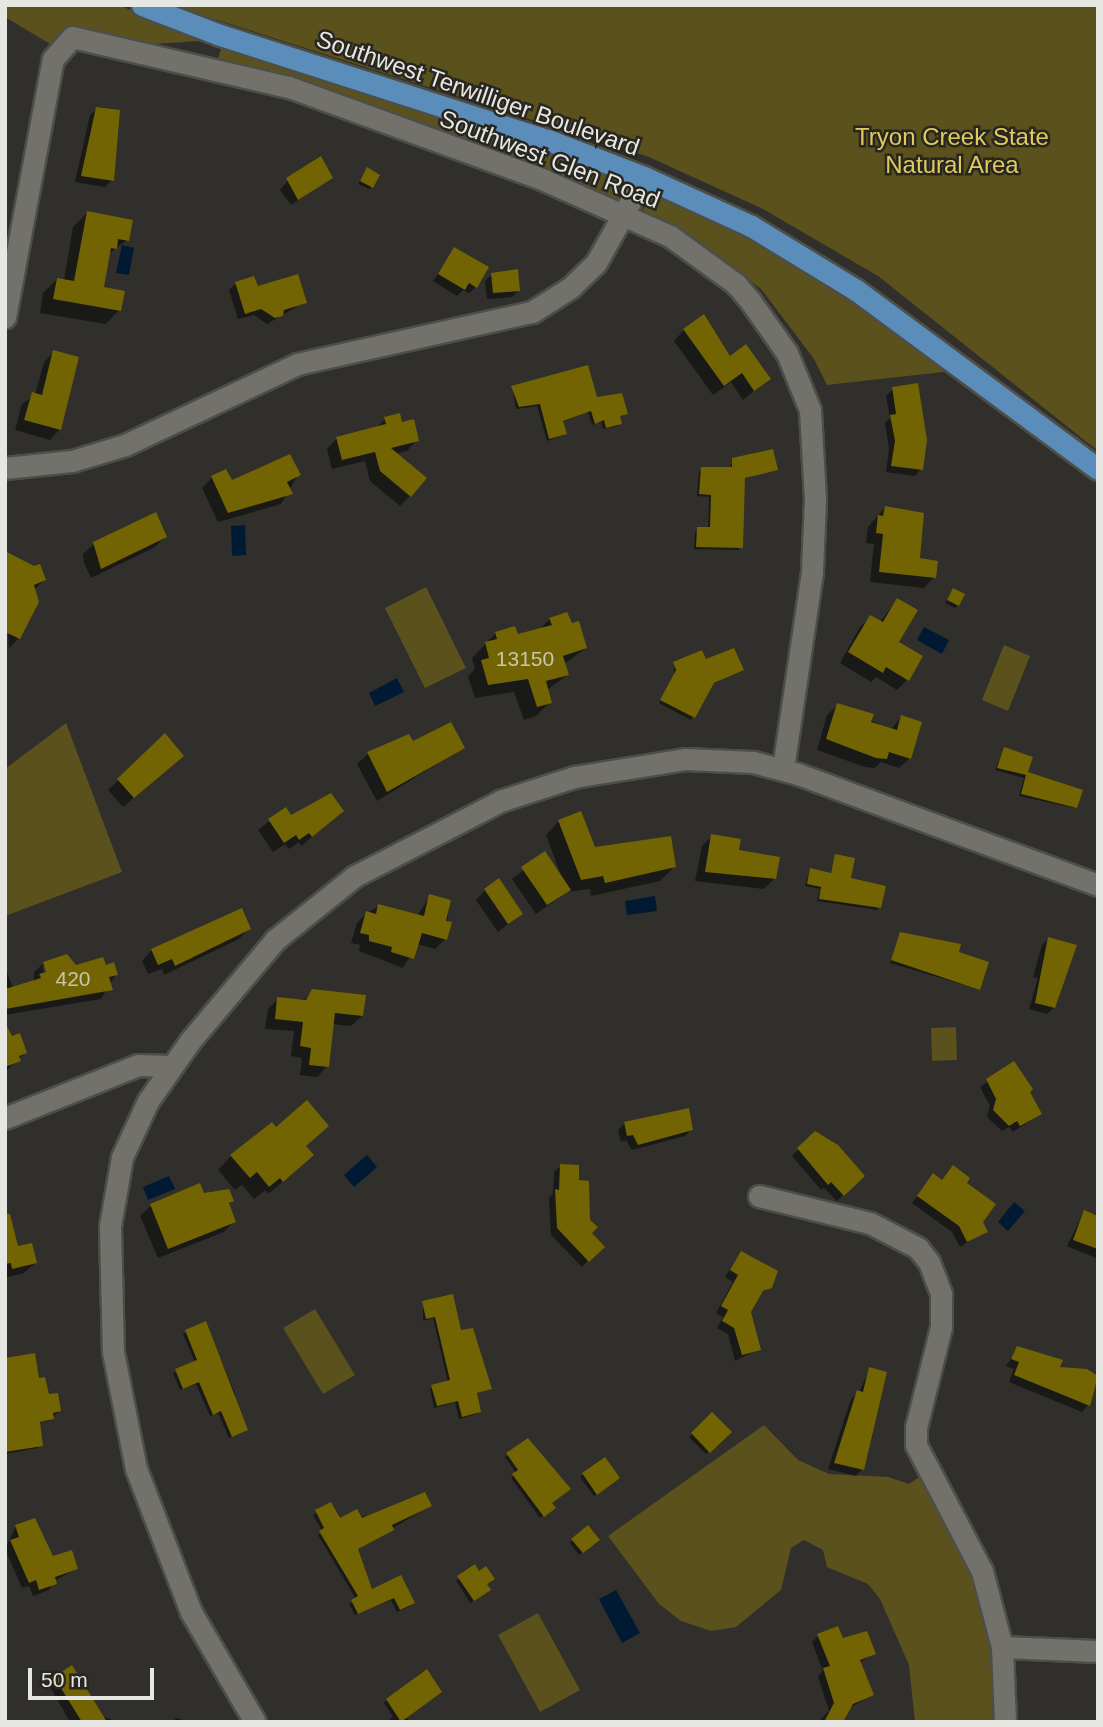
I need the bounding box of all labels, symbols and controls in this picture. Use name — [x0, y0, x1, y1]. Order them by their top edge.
street label: Southwest Terwilliger Boulevard — [312, 24, 644, 162]
street label: Southwest Glen Road — [436, 104, 664, 214]
park label: Tryon Creek State Natural Area — [855, 123, 1049, 179]
house number: 13150 — [496, 646, 554, 672]
house number: 420 — [55, 966, 91, 992]
scale bar — [32, 1654, 158, 1698]
text: 50 m — [41, 1668, 88, 1691]

